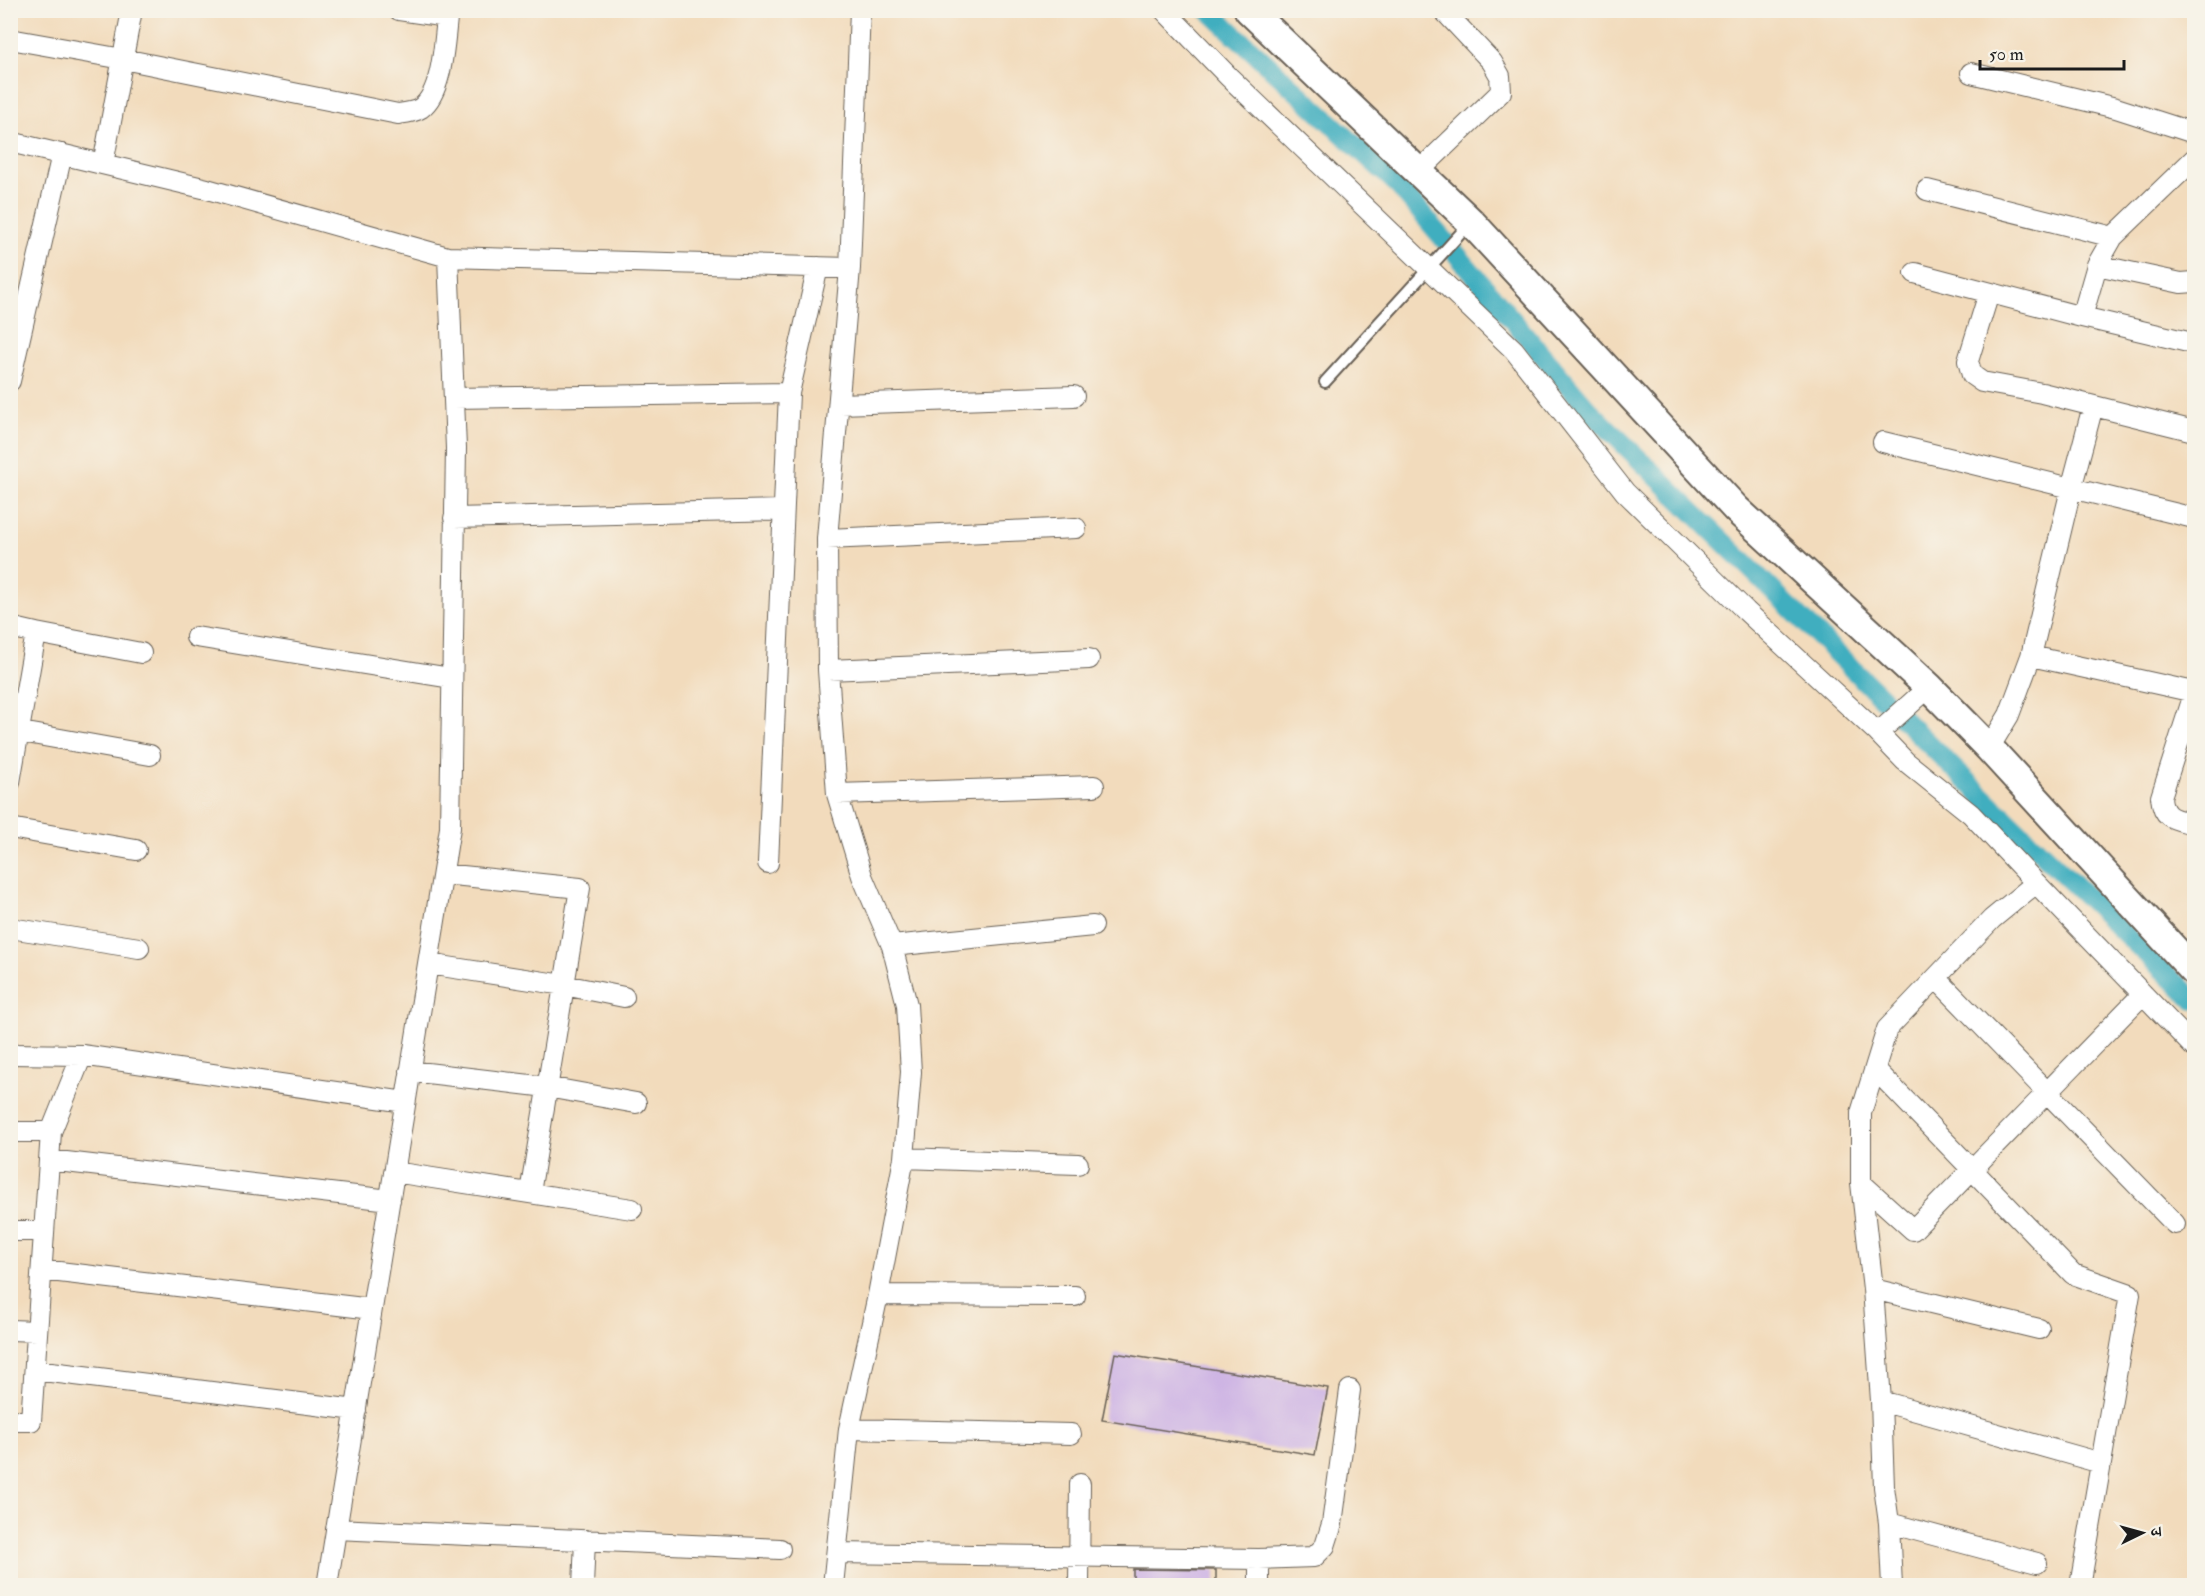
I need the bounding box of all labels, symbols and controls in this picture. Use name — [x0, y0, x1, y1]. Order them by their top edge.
scale bar — [1980, 33, 2124, 71]
text: 50 m — [1989, 43, 2024, 66]
north arrow — [2112, 1503, 2172, 1563]
text: उ — [2146, 1526, 2166, 1539]

